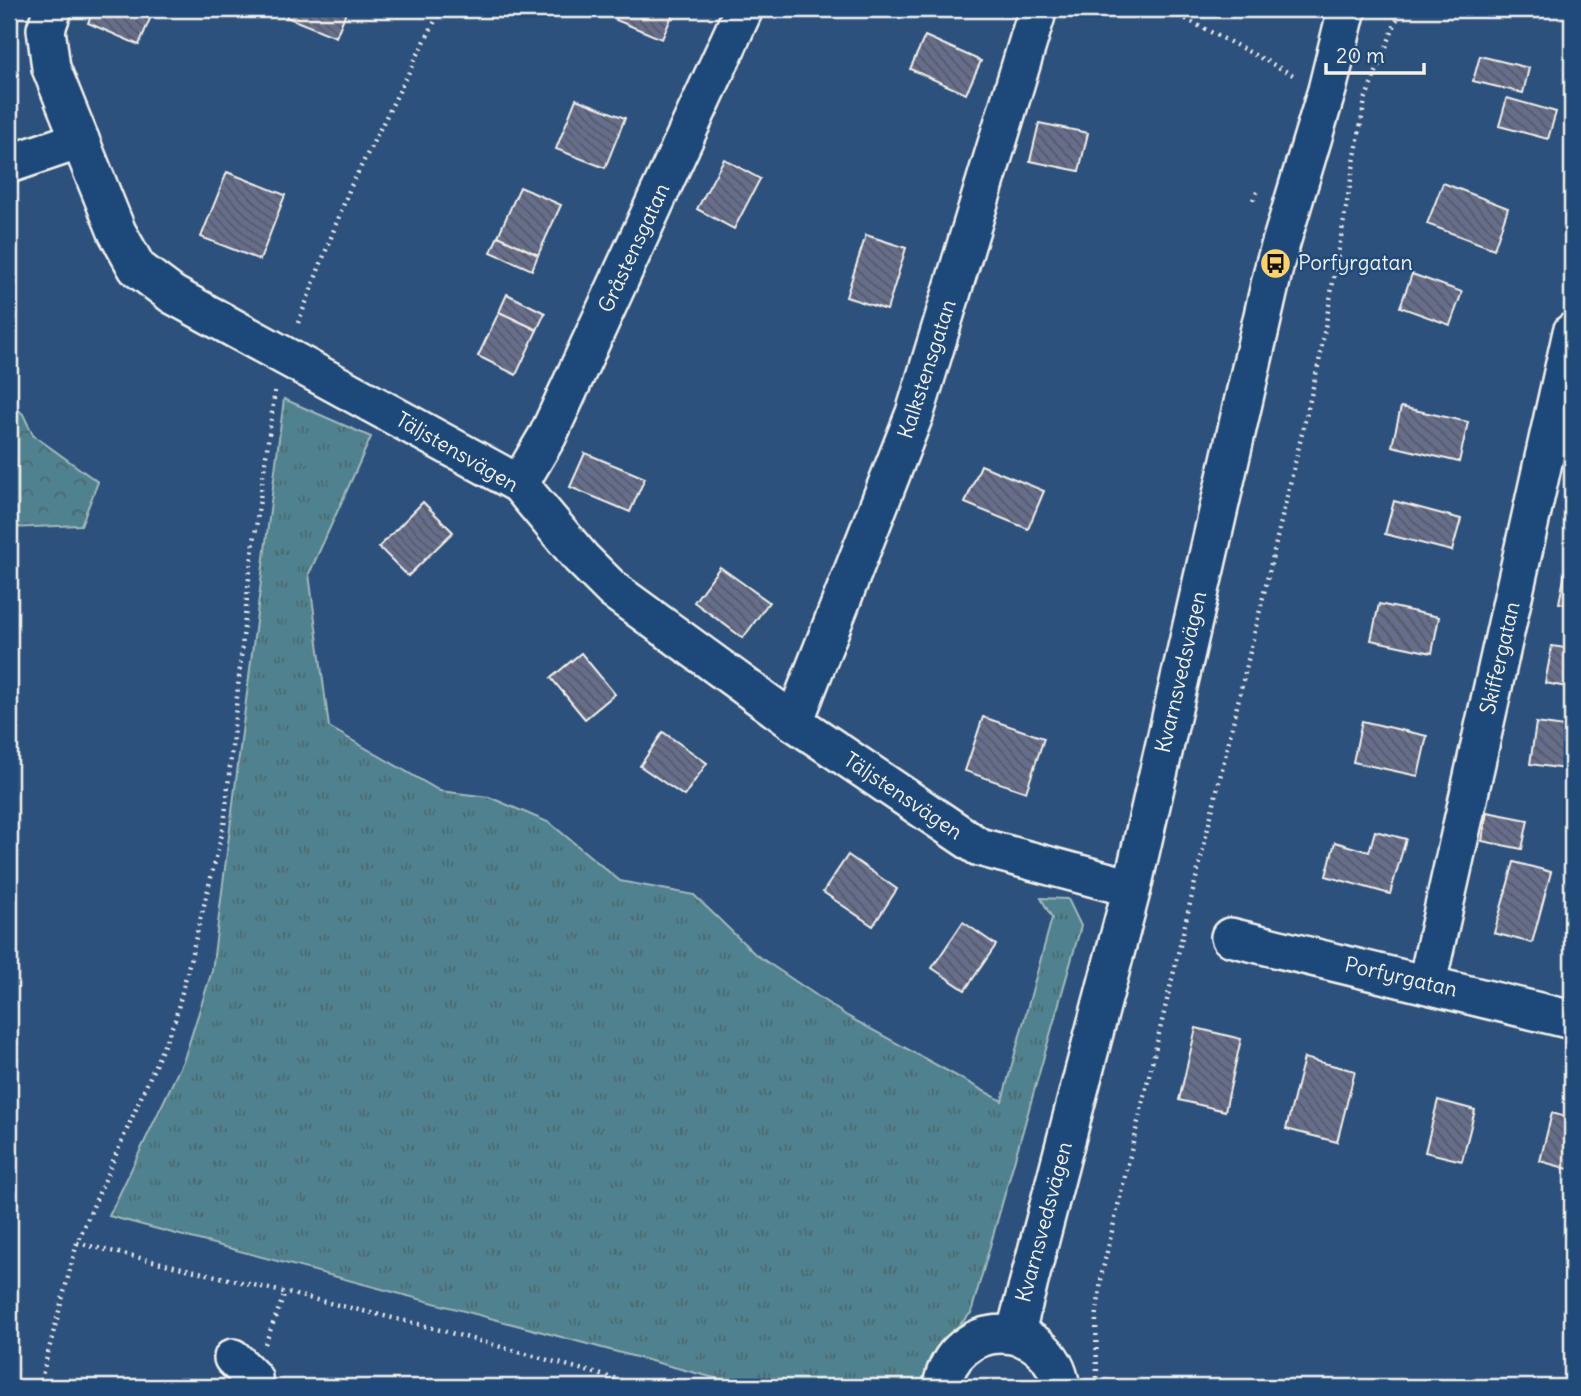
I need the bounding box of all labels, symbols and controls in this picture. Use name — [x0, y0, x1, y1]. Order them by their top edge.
scale bar — [1326, 32, 1424, 76]
text: 20 m — [1336, 42, 1385, 69]
street label: Gråstensgatan — [592, 179, 675, 317]
bus stop icon: Porfyrgatan — [1258, 246, 1292, 280]
place label: Porfyrgatan — [1298, 249, 1413, 276]
street label: Kalkstensgatan — [891, 296, 962, 442]
street label: Täljstensvägen — [391, 405, 524, 498]
street label: Kvarnsvedsvägen — [1149, 588, 1212, 755]
street label: Skiffergatan — [1473, 599, 1526, 717]
street label: Täljstensvägen — [839, 746, 968, 845]
street label: Porfyrgatan — [1342, 950, 1460, 1003]
street label: Kvarnsvedsvägen — [1009, 1139, 1078, 1305]

